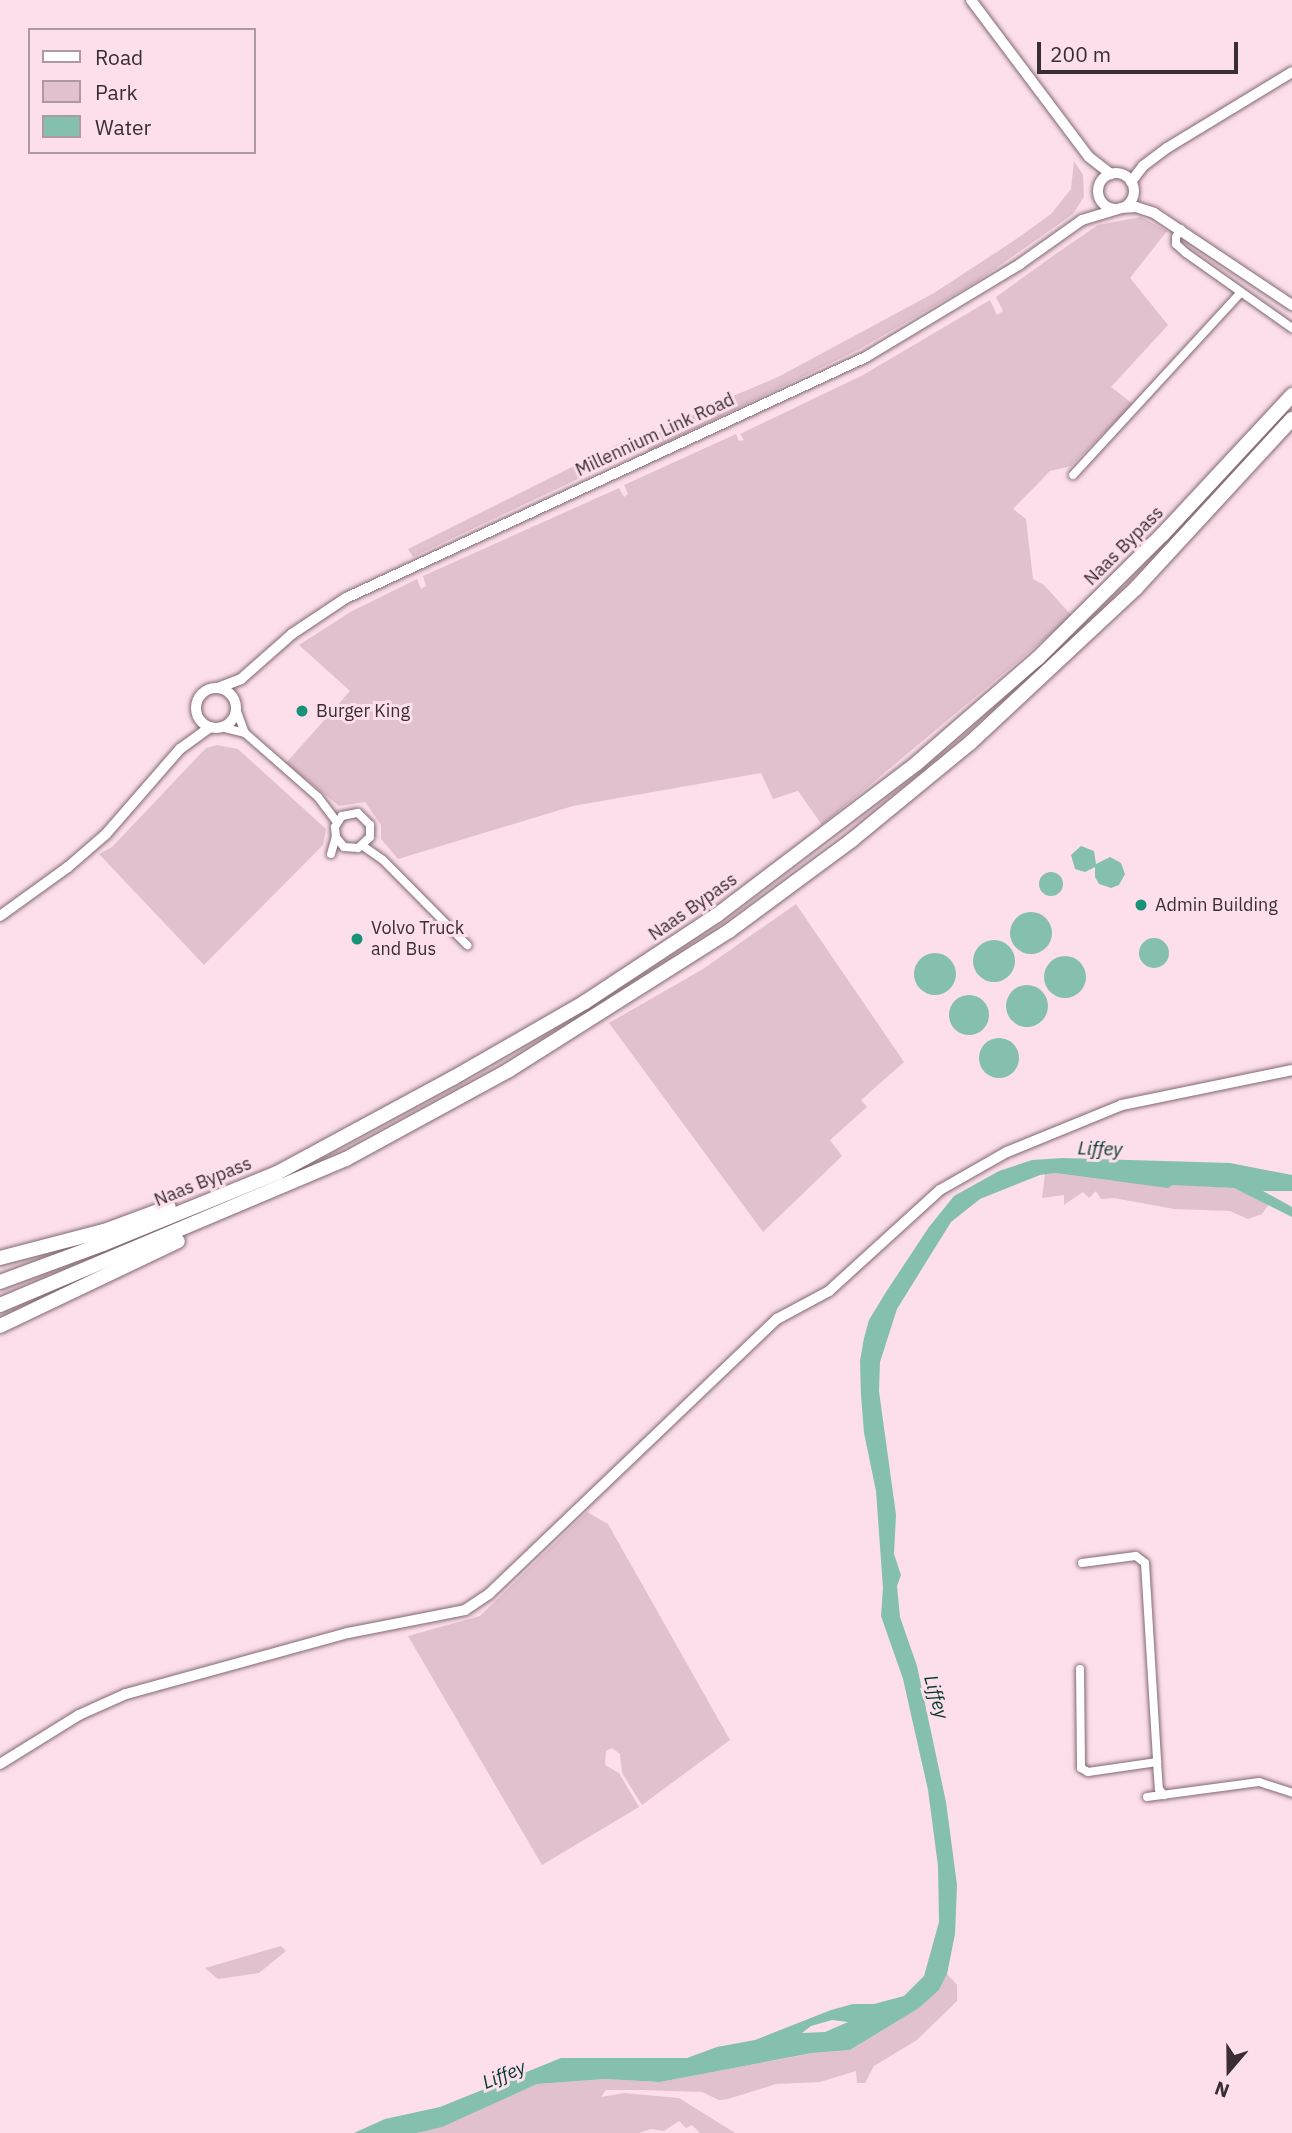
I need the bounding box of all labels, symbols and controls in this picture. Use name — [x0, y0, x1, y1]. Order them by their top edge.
legend — [28, 28, 256, 154]
scale bar — [1040, 28, 1241, 72]
text: 200 m — [1050, 40, 1111, 68]
text: Road — [95, 43, 143, 71]
text: Park — [95, 78, 138, 106]
text: Water — [95, 113, 151, 141]
street label: Millennium Link Road — [572, 389, 738, 481]
street label: Naas Bypass — [1080, 502, 1168, 590]
place label: Burger King — [316, 700, 410, 722]
marker: Burger King — [294, 703, 310, 719]
street label: Naas Bypass — [645, 869, 741, 945]
place label: Admin Building — [1155, 894, 1278, 916]
marker: Admin Building — [1133, 897, 1149, 913]
place label: Volvo Truck and Bus — [371, 918, 464, 960]
marker: Volvo Truck and Bus — [349, 931, 365, 947]
water label: Liffey — [1077, 1137, 1123, 1161]
street label: Naas Bypass — [151, 1153, 255, 1211]
water label: Liffey — [919, 1672, 953, 1722]
north arrow — [1194, 2035, 1264, 2105]
water label: Liffey — [479, 2056, 529, 2094]
text: N — [1211, 2076, 1232, 2103]

